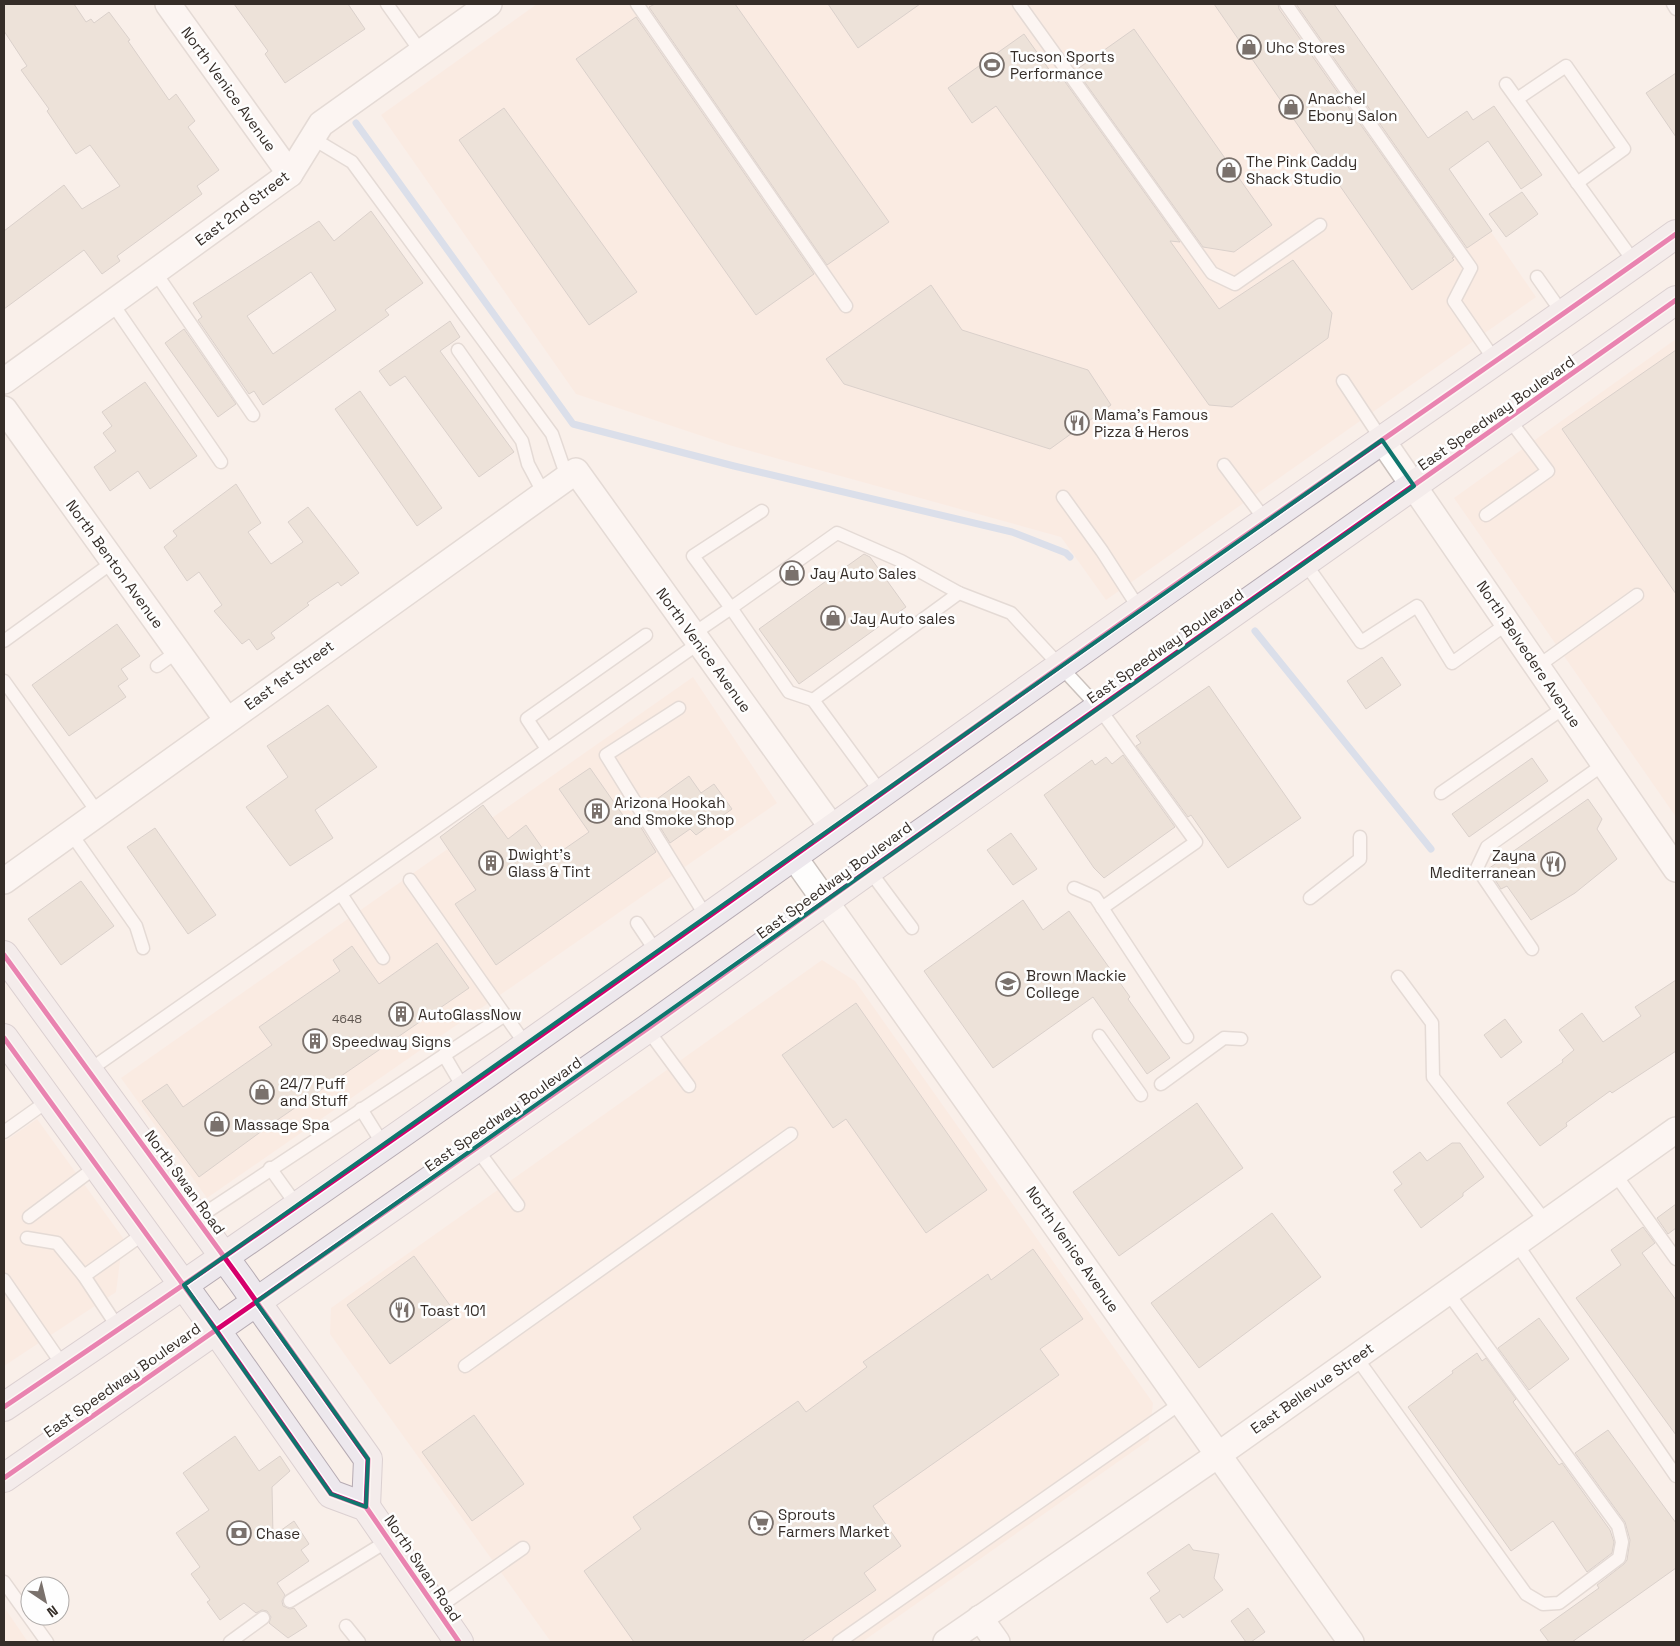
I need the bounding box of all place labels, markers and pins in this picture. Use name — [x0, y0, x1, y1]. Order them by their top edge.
shop icon: Uhc Stores — [1236, 34, 1262, 60]
place label: Uhc Stores — [1266, 38, 1345, 57]
place label: Tucson Sports Performance — [1010, 47, 1115, 83]
sports icon: Tucson Sports Performance — [979, 52, 1005, 78]
place label: Anachel Ebony Salon — [1308, 89, 1397, 125]
shop icon: Anachel Ebony Salon — [1278, 94, 1304, 120]
place label: The Pink Caddy Shack Studio — [1246, 152, 1357, 188]
shop icon: The Pink Caddy Shack Studio — [1216, 157, 1242, 183]
place label: Mama's Famous Pizza & Heros — [1094, 405, 1208, 441]
restaurant icon: Mama's Famous Pizza & Heros — [1064, 410, 1090, 436]
shop icon: Jay Auto Sales — [779, 560, 805, 586]
place label: Jay Auto Sales — [810, 564, 917, 583]
shop icon: Jay Auto sales — [820, 605, 846, 631]
place label: Jay Auto sales — [850, 609, 955, 628]
place label: Arizona Hookah and Smoke Shop — [614, 793, 734, 829]
building icon: Arizona Hookah and Smoke Shop — [584, 798, 610, 824]
place label: Dwight's Glass & Tint — [508, 845, 591, 881]
place label: Zayna Mediterranean — [1430, 846, 1536, 882]
building icon: Dwight's Glass & Tint — [478, 850, 504, 876]
restaurant icon: Zayna Mediterranean — [1540, 851, 1566, 877]
place label: Brown Mackie College — [1026, 966, 1127, 1002]
school or university icon: Brown Mackie College — [995, 971, 1021, 997]
building icon: AutoGlassNow — [388, 1001, 414, 1027]
place label: AutoGlassNow — [418, 1005, 522, 1024]
building icon: Speedway Signs — [302, 1028, 328, 1054]
place label: Speedway Signs — [332, 1032, 451, 1051]
place label: 24/7 Puff and Stuff — [280, 1074, 349, 1110]
shop icon: 24/7 Puff and Stuff — [249, 1079, 275, 1105]
shop icon: Massage Spa — [204, 1111, 230, 1137]
place label: Massage Spa — [234, 1115, 330, 1134]
restaurant icon: Toast 101 — [389, 1297, 415, 1323]
place label: Toast 101 — [420, 1301, 486, 1320]
place label: Sprouts Farmers Market — [778, 1505, 890, 1541]
supermarket icon: Sprouts Farmers Market — [748, 1510, 774, 1536]
bank icon: Chase — [226, 1520, 252, 1546]
place label: Chase — [256, 1524, 300, 1543]

